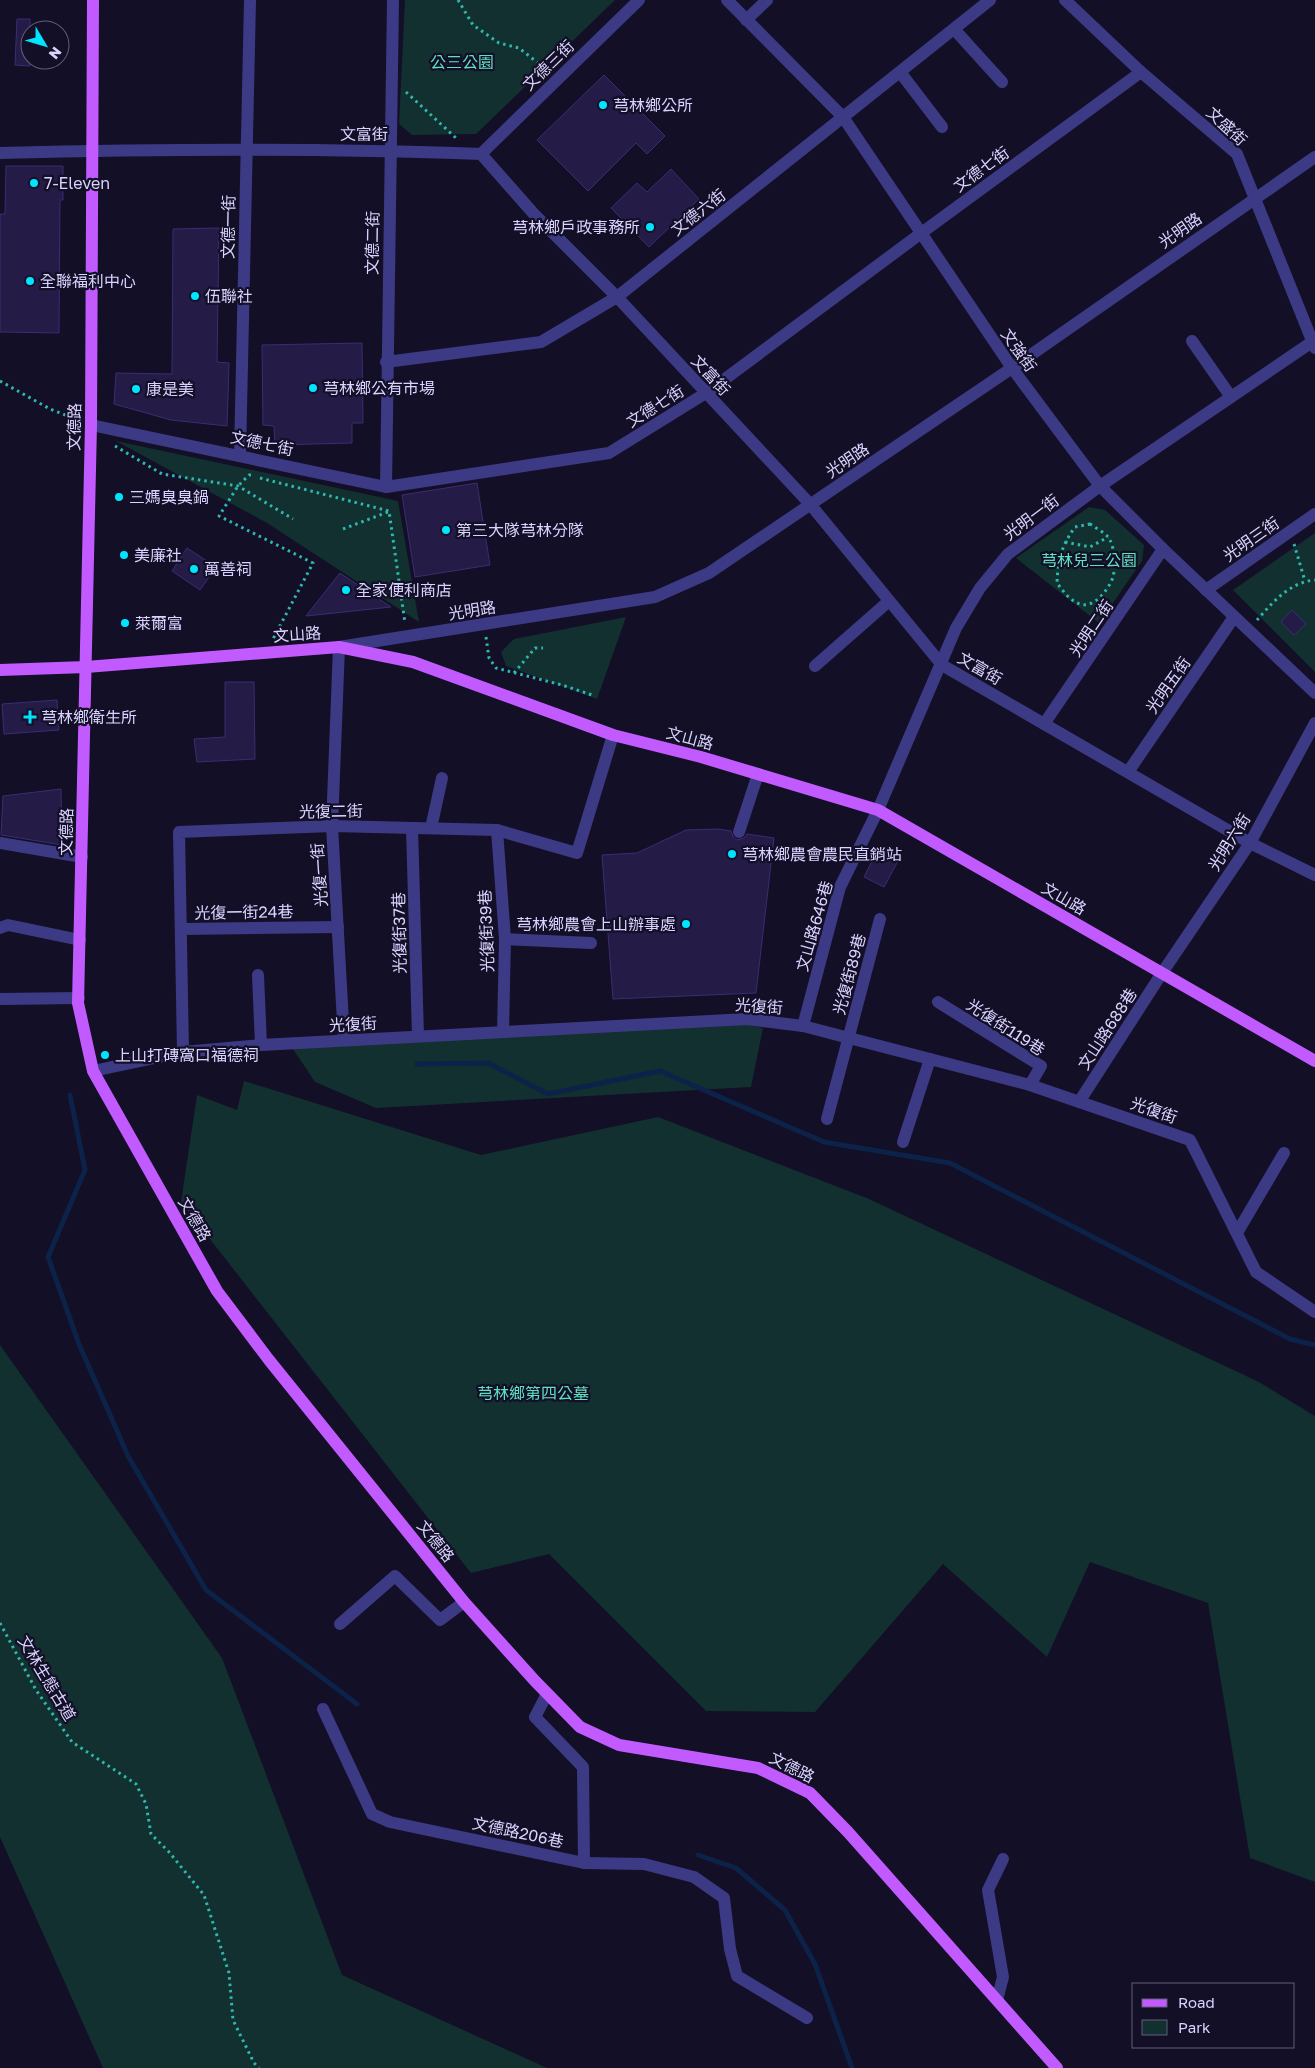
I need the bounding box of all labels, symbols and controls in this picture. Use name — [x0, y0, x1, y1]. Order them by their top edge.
north arrow — [20, 20, 70, 70]
street label: 文德三街 — [518, 36, 578, 94]
text: N — [46, 44, 66, 63]
park label: 公三公園 — [430, 52, 494, 72]
place label: 芎林鄉公所 — [613, 95, 693, 115]
marker: 芎林鄉公所 — [597, 99, 609, 111]
street label: 文盛街 — [1203, 102, 1251, 150]
street label: 文富街 — [340, 124, 388, 144]
street label: 文德七街 — [949, 142, 1013, 196]
place label: 7-Eleven — [44, 173, 110, 193]
marker: 7-Eleven — [28, 177, 40, 189]
street label: 文德六街 — [667, 184, 729, 240]
street label: 文德一街 — [217, 195, 239, 259]
street label: 光明路 — [1155, 208, 1205, 252]
street label: 文德二街 — [361, 211, 383, 275]
place label: 芎林鄉戶政事務所 — [512, 217, 640, 237]
marker: 芎林鄉戶政事務所 — [644, 221, 656, 233]
place label: 全聯福利中心 — [40, 271, 136, 291]
marker: 全聯福利中心 — [24, 275, 36, 287]
place label: 伍聯社 — [205, 286, 253, 306]
marker: 伍聯社 — [189, 290, 201, 302]
street label: 文強街 — [997, 325, 1041, 375]
street label: 文富街 — [687, 351, 735, 399]
place label: 芎林鄉公有市場 — [323, 378, 435, 398]
place label: 康是美 — [146, 379, 194, 399]
street label: 文德七街 — [623, 381, 687, 431]
marker: 芎林鄉公有市場 — [307, 382, 319, 394]
marker: 康是美 — [130, 383, 142, 395]
street label: 文德路 — [64, 403, 84, 451]
street label: 文德七街 — [229, 427, 295, 459]
street label: 光明路 — [822, 438, 872, 482]
place label: 三媽臭臭鍋 — [129, 487, 209, 507]
street label: 光明一街 — [999, 490, 1063, 544]
marker: 三媽臭臭鍋 — [113, 491, 125, 503]
street label: 光明三街 — [1219, 512, 1283, 566]
place label: 第三大隊芎林分隊 — [456, 520, 584, 540]
marker: 第三大隊芎林分隊 — [440, 524, 452, 536]
place label: 美廉社 — [134, 545, 182, 565]
marker: 美廉社 — [118, 549, 130, 561]
park label: 芎林兒三公園 — [1041, 550, 1137, 570]
place label: 萬善祠 — [204, 559, 252, 579]
marker: 萬善祠 — [188, 563, 200, 575]
place label: 全家便利商店 — [356, 580, 452, 600]
marker: 全家便利商店 — [340, 584, 352, 596]
street label: 光明路 — [447, 596, 497, 624]
street label: 光明二街 — [1065, 596, 1117, 660]
place label: 萊爾富 — [135, 613, 183, 633]
marker: 萊爾富 — [119, 617, 131, 629]
street label: 文山路 — [272, 622, 322, 646]
street label: 文富街 — [954, 647, 1006, 689]
street label: 光明五街 — [1141, 653, 1195, 717]
place label: 芎林鄉衛生所 — [41, 707, 137, 727]
marker: 芎林鄉衛生所 — [23, 710, 37, 724]
street label: 文山路 — [664, 722, 716, 754]
street label: 光復二街 — [299, 800, 363, 822]
street label: 文德路 — [56, 808, 76, 856]
street label: 光明六街 — [1204, 810, 1254, 874]
street label: 光復一街 — [307, 842, 331, 908]
place label: 芎林鄉農會農民直銷站 — [742, 844, 902, 864]
marker: 芎林鄉農會農民直銷站 — [726, 848, 738, 860]
street label: 文山路 — [1038, 877, 1090, 919]
street label: 文山路646巷 — [792, 878, 836, 974]
street label: 光復街39巷 — [475, 889, 497, 973]
street label: 光復街37巷 — [388, 892, 410, 974]
street label: 光復一街24巷 — [194, 901, 294, 923]
place label: 芎林鄉農會上山辦事處 — [516, 914, 676, 934]
marker: 芎林鄉農會上山辦事處 — [680, 918, 692, 930]
street label: 光復街89巷 — [829, 931, 869, 1017]
street label: 文山路688巷 — [1073, 984, 1141, 1074]
street label: 光復街 — [734, 994, 784, 1018]
street label: 光復街119巷 — [963, 994, 1049, 1060]
street label: 光復街 — [329, 1013, 377, 1035]
place label: 上山打磚窩口福德祠 — [115, 1045, 259, 1065]
marker: 上山打磚窩口福德祠 — [99, 1049, 111, 1061]
street label: 光復街 — [1128, 1093, 1180, 1127]
street label: 文德路 — [174, 1193, 216, 1245]
park label: 芎林鄉第四公墓 — [477, 1383, 589, 1403]
street label: 文德路 — [413, 1516, 459, 1566]
street label: 文林生態古道 — [14, 1632, 80, 1724]
street label: 文德路 — [766, 1747, 818, 1787]
street label: 文德路206巷 — [470, 1813, 566, 1851]
legend — [1132, 1983, 1295, 2048]
text: Road — [1178, 1993, 1215, 2011]
text: Park — [1178, 2018, 1211, 2036]

